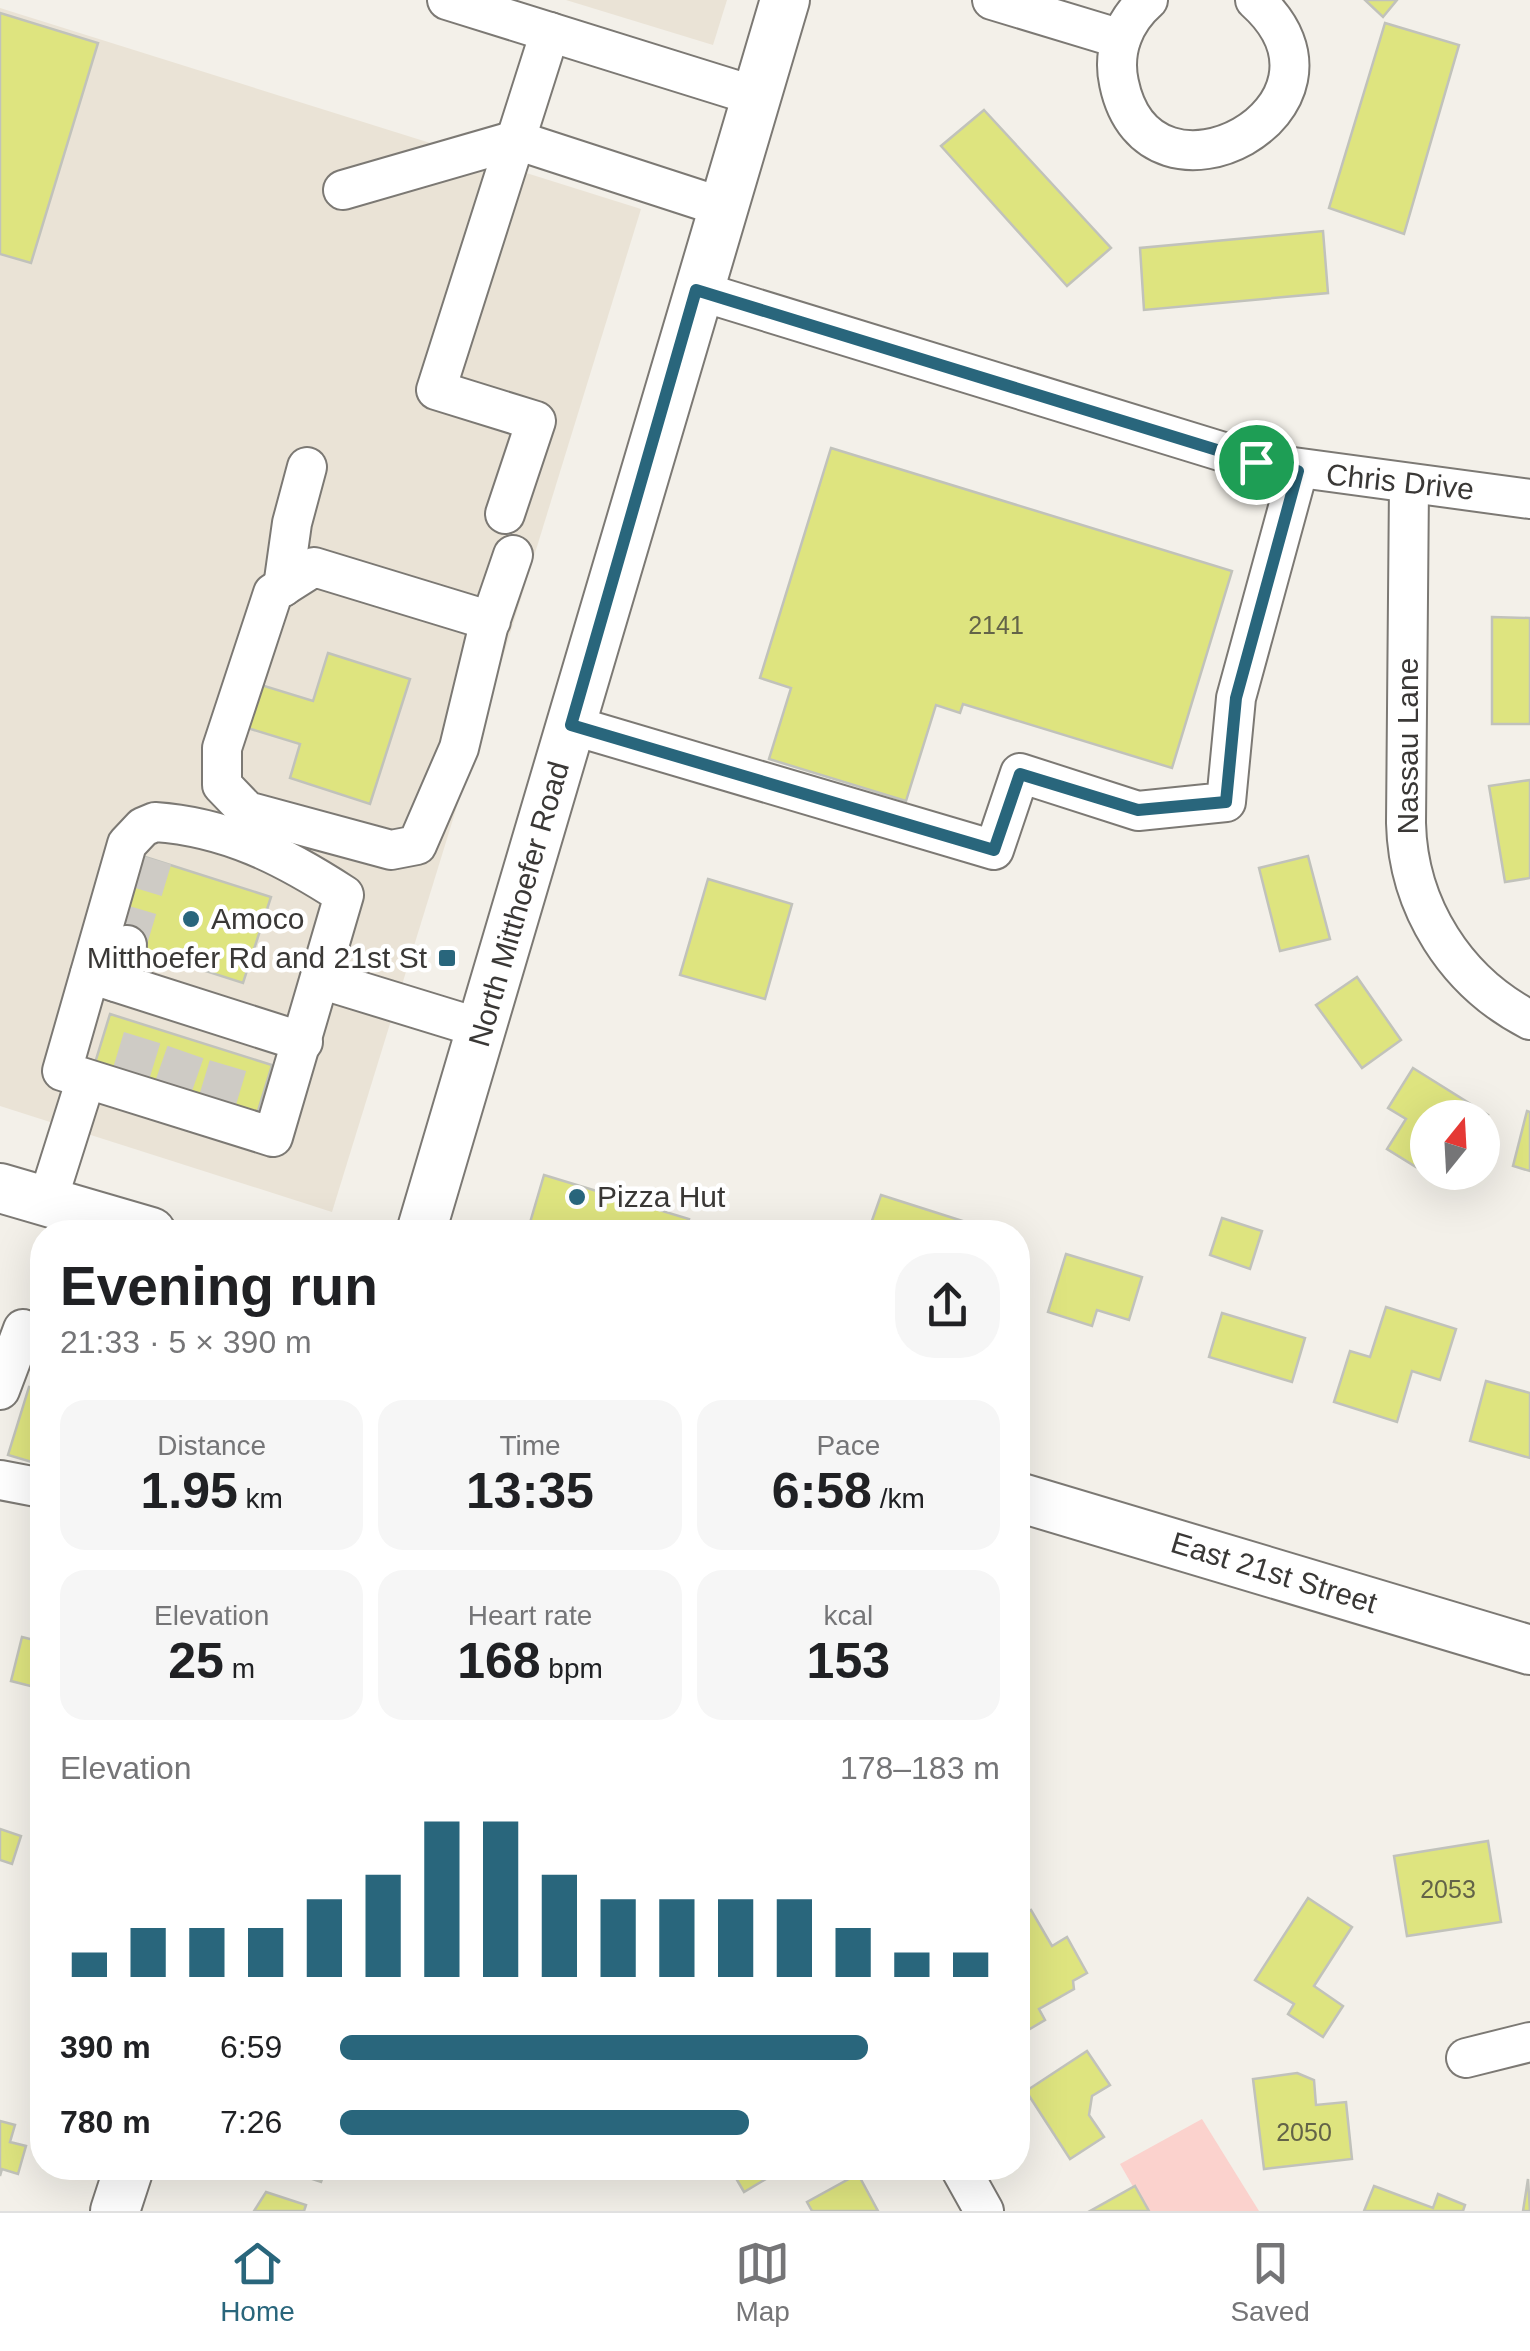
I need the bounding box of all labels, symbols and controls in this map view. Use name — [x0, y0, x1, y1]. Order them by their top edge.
pin — [1214, 420, 1299, 505]
icon: arrive — [1229, 435, 1284, 490]
street label: Chris Drive — [1325, 457, 1476, 506]
house number: 2141 — [968, 611, 1024, 639]
street label: Nassau Lane — [1391, 658, 1424, 834]
street label: North Mitthoefer Road — [462, 757, 575, 1050]
place label: Amoco — [211, 902, 304, 935]
marker: Amoco — [180, 908, 202, 930]
place label: Mitthoefer Rd and 21st St — [87, 941, 428, 974]
marker: Mitthoefer Rd and 21st St — [436, 947, 458, 969]
north arrow — [1410, 1100, 1500, 1190]
map controls — [1410, 1100, 1500, 1190]
place label: Pizza Hut — [597, 1180, 726, 1213]
marker: Pizza Hut — [566, 1186, 588, 1208]
button: share — [895, 1253, 1000, 1358]
text: Evening run — [60, 1255, 378, 1317]
text: 21:33 · 5 × 390 m — [60, 1324, 312, 1360]
text: Distance — [157, 1430, 266, 1461]
text: Time — [499, 1430, 561, 1461]
text: Pace — [816, 1430, 880, 1461]
text: 1.95 — [140, 1463, 238, 1519]
text: 13:35 — [466, 1463, 594, 1519]
text: 6:58 — [772, 1463, 872, 1519]
text: km — [238, 1483, 283, 1514]
text: /km — [872, 1483, 925, 1514]
street label: East 21st Street — [1167, 1526, 1382, 1620]
text: Elevation — [154, 1600, 269, 1631]
text: Heart rate — [468, 1600, 592, 1631]
text: kcal — [823, 1600, 873, 1631]
text: 25 — [168, 1633, 224, 1689]
text: 168 — [457, 1633, 541, 1689]
text: 153 — [807, 1633, 890, 1689]
text: m — [224, 1653, 255, 1684]
text: bpm — [541, 1653, 603, 1684]
text: Elevation — [60, 1750, 192, 1786]
text: 178–183 m — [840, 1750, 1000, 1786]
house number: 2053 — [1420, 1875, 1476, 1903]
text: 390 m — [60, 2029, 151, 2065]
text: 6:59 — [220, 2029, 282, 2065]
text: 780 m — [60, 2104, 151, 2140]
text: 7:26 — [220, 2104, 282, 2140]
house number: 2050 — [1276, 2118, 1332, 2146]
tab: Home — [220, 2236, 295, 2328]
tab: Map — [735, 2236, 790, 2328]
tab: Saved — [1230, 2236, 1310, 2328]

